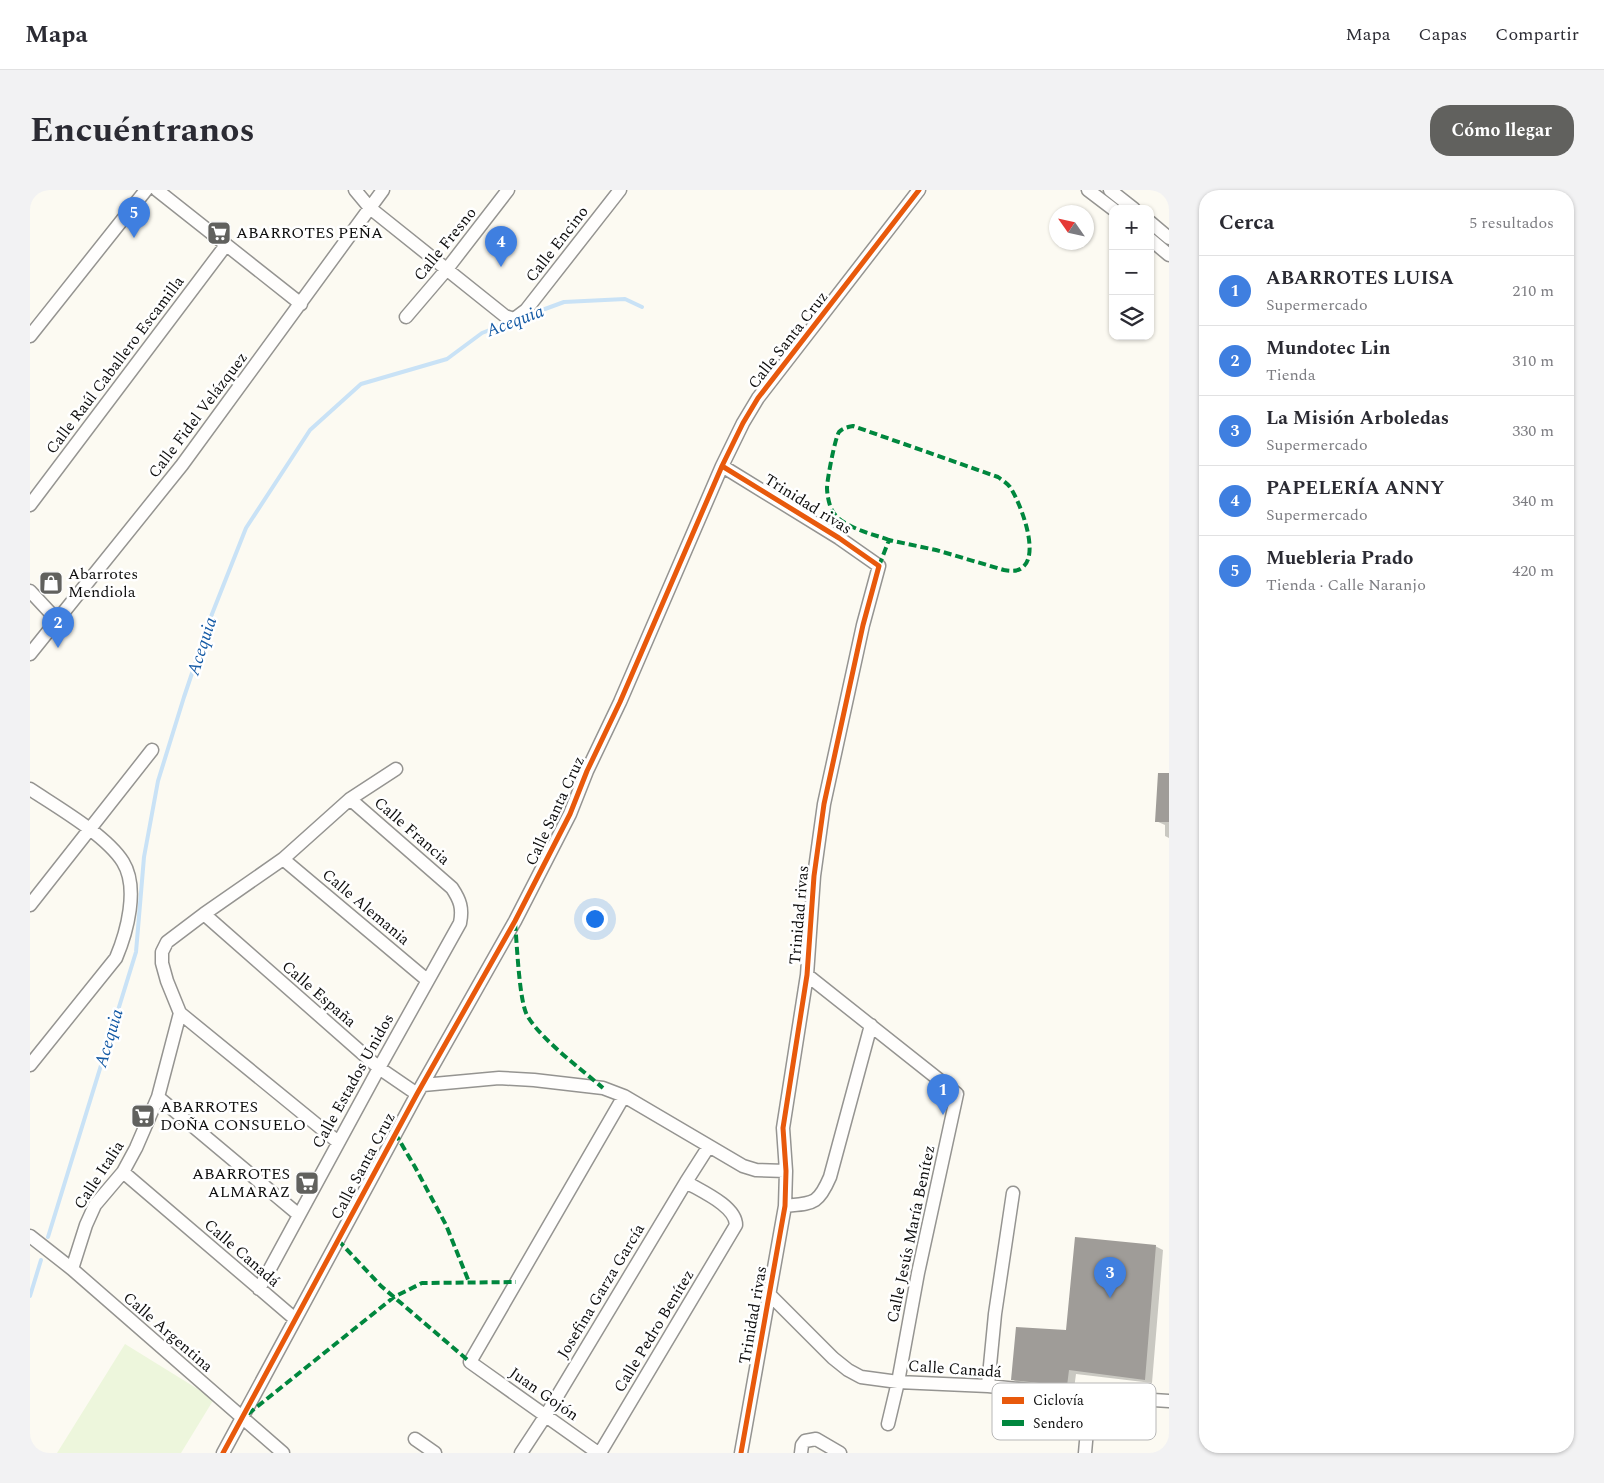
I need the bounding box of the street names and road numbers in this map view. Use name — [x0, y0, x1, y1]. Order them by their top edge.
street label: Calle Encino — [520, 201, 594, 287]
street label: Calle Fresno — [408, 202, 482, 286]
street label: Calle Raúl Caballero Escamilla — [40, 271, 190, 459]
street label: Calle Santa Cruz — [742, 286, 834, 394]
street label: Calle Fidel Velázquez — [142, 347, 254, 483]
street label: Trinidad rivas — [759, 467, 857, 541]
street label: Calle Santa Cruz — [519, 752, 591, 870]
street label: Calle Francia — [369, 791, 455, 871]
street label: Calle Alemania — [317, 863, 415, 951]
street label: Trinidad rivas — [783, 864, 815, 966]
street label: Calle España — [276, 955, 362, 1033]
street label: Calle Estados Unidos — [306, 1009, 400, 1153]
street label: Calle Santa Cruz — [325, 1108, 401, 1224]
street label: Calle Italia — [68, 1136, 130, 1214]
street label: Calle Jesús María Benítez — [880, 1143, 942, 1325]
street label: Calle Canadá — [199, 1213, 285, 1293]
street label: Josefina Garza García — [551, 1219, 651, 1363]
street label: Trinidad rivas — [733, 1264, 773, 1366]
street label: Calle Pedro Benítez — [608, 1265, 700, 1397]
street label: Calle Argentina — [118, 1286, 218, 1378]
street label: Calle Canadá — [907, 1354, 1003, 1384]
street label: Juan Gojón — [504, 1361, 584, 1427]

